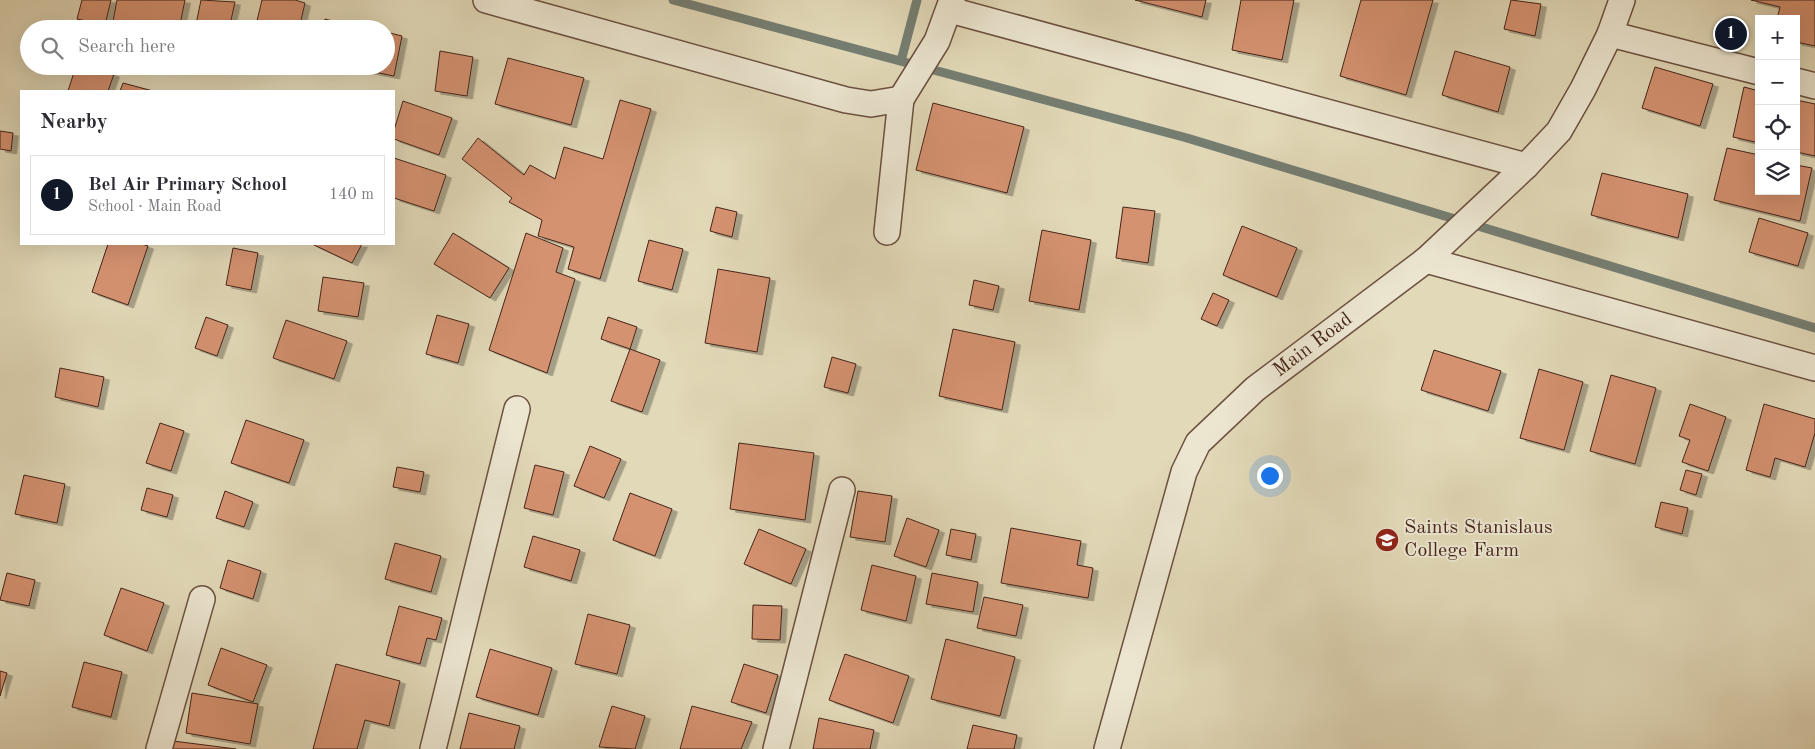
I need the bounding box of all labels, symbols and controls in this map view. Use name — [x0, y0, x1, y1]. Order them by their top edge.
pin: 1 — [1715, 15, 1747, 53]
map controls — [1755, 15, 1800, 195]
button: + — [1755, 15, 1800, 60]
search box — [20, 20, 395, 75]
icon: search — [38, 34, 66, 62]
text: Search here — [78, 38, 175, 57]
button: − — [1755, 60, 1800, 105]
button: locate — [1755, 105, 1800, 150]
text: Nearby — [40, 112, 108, 133]
button: layers — [1755, 150, 1800, 195]
text: Bel Air Primary School — [88, 176, 287, 195]
text: 1 — [52, 187, 62, 203]
text: 140 m — [329, 187, 374, 203]
text: School · Main Road — [88, 199, 222, 215]
street label: Main Road — [1270, 309, 1356, 381]
your location — [1257, 463, 1283, 489]
place label: Saints Stanislaus College Farm — [1404, 518, 1553, 561]
school or university icon: Saints Stanislaus College Farm — [1374, 527, 1400, 553]

